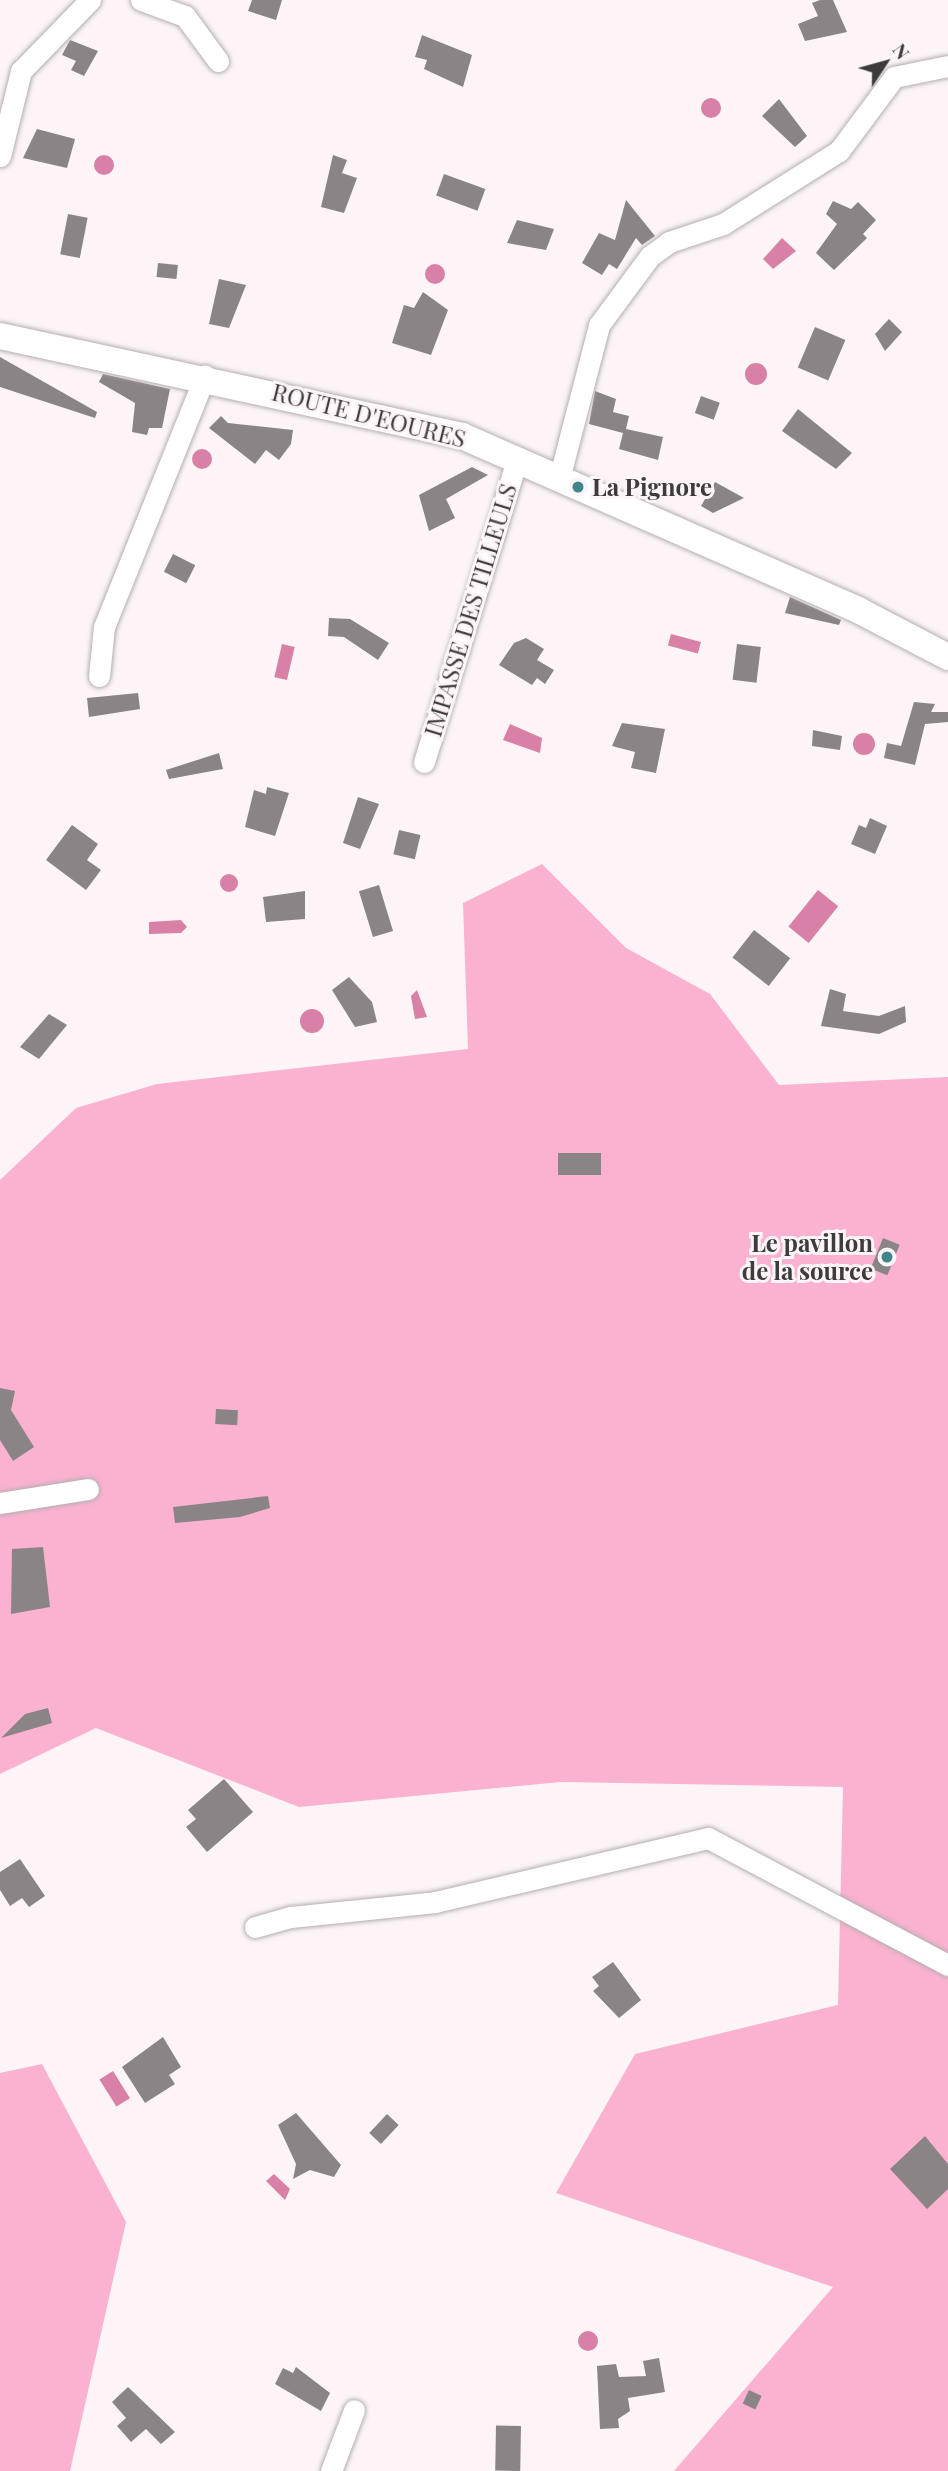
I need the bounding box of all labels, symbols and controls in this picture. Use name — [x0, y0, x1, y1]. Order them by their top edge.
north arrow — [850, 28, 920, 98]
text: N — [887, 37, 917, 64]
street label: ROUTE D'EOURES — [269, 377, 469, 453]
place label: La Pignore — [592, 473, 712, 501]
marker: La Pignore — [570, 479, 586, 495]
street label: IMPASSE DES TILLEULS — [418, 480, 522, 740]
place label: Le pavillon de la source — [741, 1229, 873, 1285]
marker: Le pavillon de la source — [879, 1249, 895, 1265]

